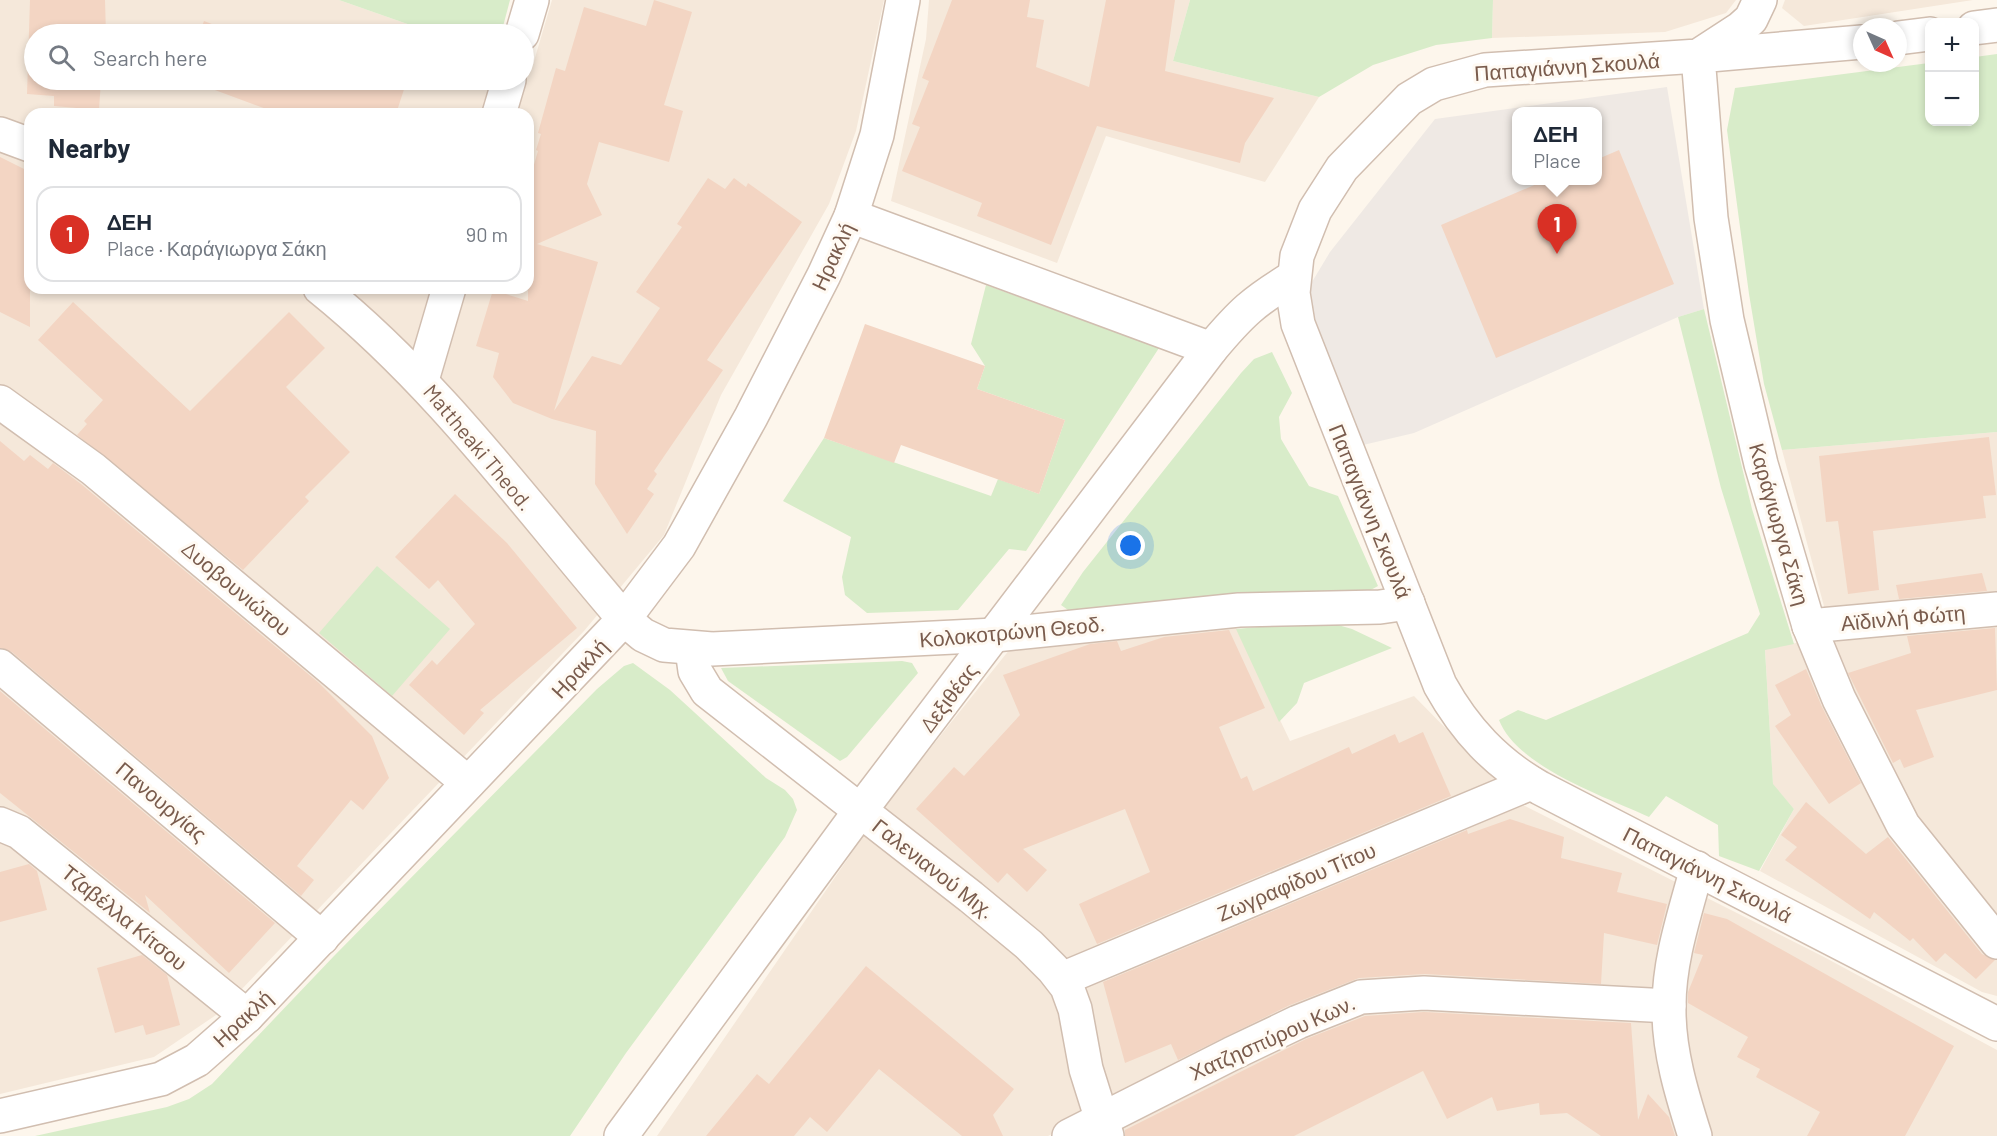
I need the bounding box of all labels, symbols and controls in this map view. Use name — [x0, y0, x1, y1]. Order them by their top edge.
north arrow — [1853, 18, 1907, 72]
map controls — [1925, 18, 1979, 126]
button: + — [1925, 18, 1979, 72]
search box — [24, 24, 534, 90]
icon: search — [45, 41, 78, 74]
text: Search here — [93, 44, 207, 70]
street label: Παπαγιάννη Σκουλά — [1473, 47, 1661, 85]
button: − — [1925, 72, 1979, 126]
popup — [1512, 107, 1602, 185]
text: ΔΕΗ — [1533, 120, 1578, 146]
text: Nearby — [48, 132, 130, 163]
text: Place — [1533, 148, 1581, 172]
pin: 1 — [1538, 204, 1576, 254]
text: ΔΕΗ — [107, 208, 152, 234]
street label: Ηρακλή — [805, 218, 859, 294]
text: 1 — [66, 222, 73, 246]
text: 90 m — [466, 222, 508, 246]
text: Place · Καράγιωργα Σάκη — [107, 236, 327, 260]
street label: Mattheaki Theod. — [419, 379, 539, 515]
street label: Παπαγιάννη Σκουλά — [1325, 420, 1417, 602]
street label: Καράγιωργα Σάκη — [1745, 440, 1815, 608]
your location — [1116, 531, 1145, 560]
street label: Δυοβουνιώτου — [178, 535, 296, 641]
street label: Αϊδινλή Φώτη — [1840, 599, 1966, 635]
street label: Κολοκοτρώνη Θεοδ. — [918, 610, 1106, 652]
street label: Ηρακλή — [545, 633, 613, 703]
street label: Δεξιθέας — [914, 657, 982, 737]
street label: Πανουργίας — [112, 756, 212, 846]
street label: Γαλενιανού Μιχ. — [868, 813, 1000, 923]
street label: Παπαγιάννη Σκουλά — [1619, 821, 1797, 927]
street label: Ζωγραφίδου Τίτου — [1213, 836, 1379, 926]
street label: Τζαβέλλα Κίτσου — [57, 859, 193, 975]
street label: Ηρακλή — [207, 984, 277, 1052]
street label: Χατζησπύρου Κων. — [1185, 989, 1359, 1085]

